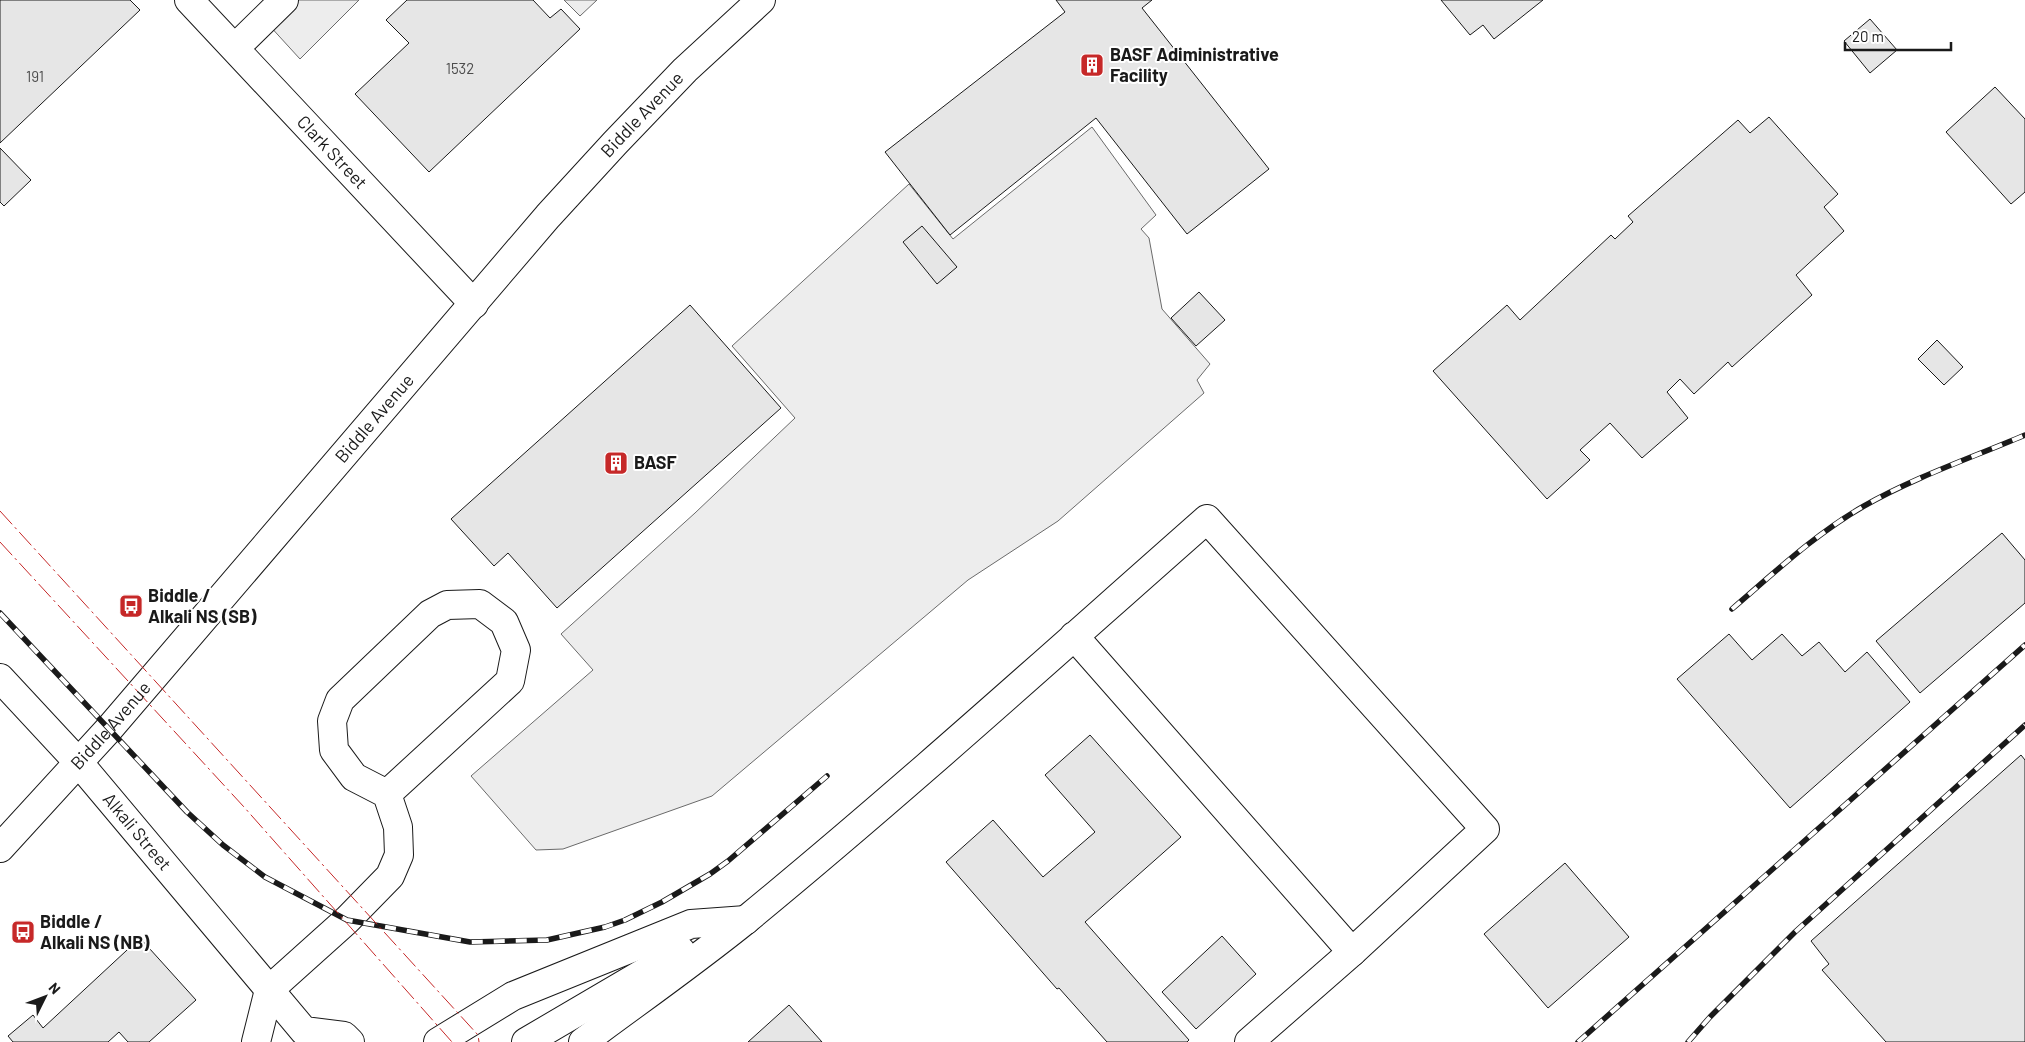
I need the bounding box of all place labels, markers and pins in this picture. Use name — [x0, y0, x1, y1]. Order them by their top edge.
place label: BASF Adiministrative Facility — [1110, 43, 1279, 86]
building icon: BASF Adiministrative Facility — [1079, 52, 1105, 78]
building icon: BASF — [603, 450, 629, 476]
place label: BASF — [634, 451, 677, 473]
place label: Biddle / Alkali NS (SB) — [148, 584, 257, 627]
bus stop icon: Biddle / Alkali NS (SB) — [118, 593, 144, 619]
place label: Biddle / Alkali NS (NB) — [40, 910, 150, 953]
bus stop icon: Biddle / Alkali NS (NB) — [10, 919, 36, 945]

